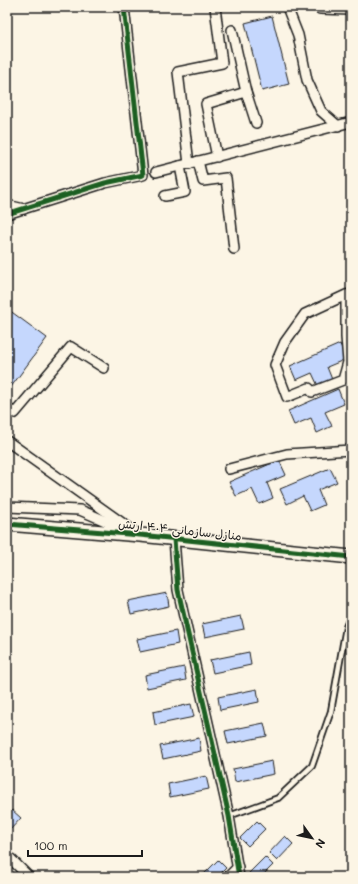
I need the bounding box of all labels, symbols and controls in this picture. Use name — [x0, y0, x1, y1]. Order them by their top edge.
street label: منازل سازمانی ۴۰۴ ارتش — [118, 515, 243, 544]
north arrow — [292, 818, 332, 858]
scale bar — [28, 832, 142, 858]
text: N — [312, 836, 329, 851]
text: 100 m — [34, 837, 68, 853]

